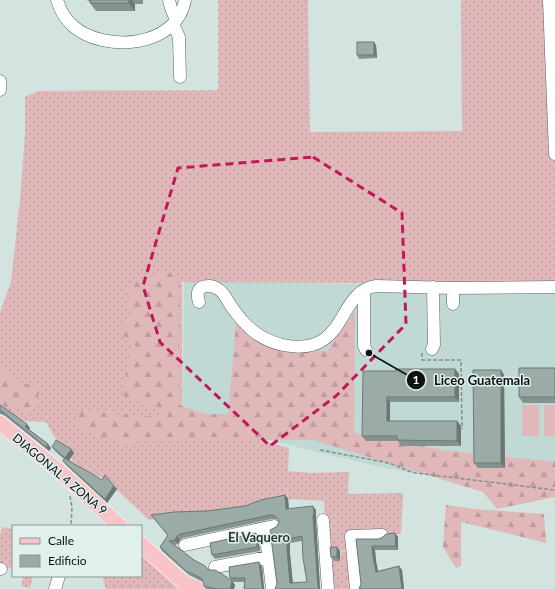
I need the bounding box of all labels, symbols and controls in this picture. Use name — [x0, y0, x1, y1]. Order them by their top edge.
callout: Liceo Guatemala — [406, 368, 538, 393]
text: 1 — [413, 372, 420, 387]
text: Liceo Guatemala — [434, 372, 530, 388]
street label: DIAGONAL 4 ZONA 9 — [10, 430, 110, 518]
legend — [12, 525, 142, 577]
district label: El Vaquero — [228, 529, 290, 545]
text: Calle — [48, 533, 74, 548]
text: Edificio — [48, 553, 87, 568]

